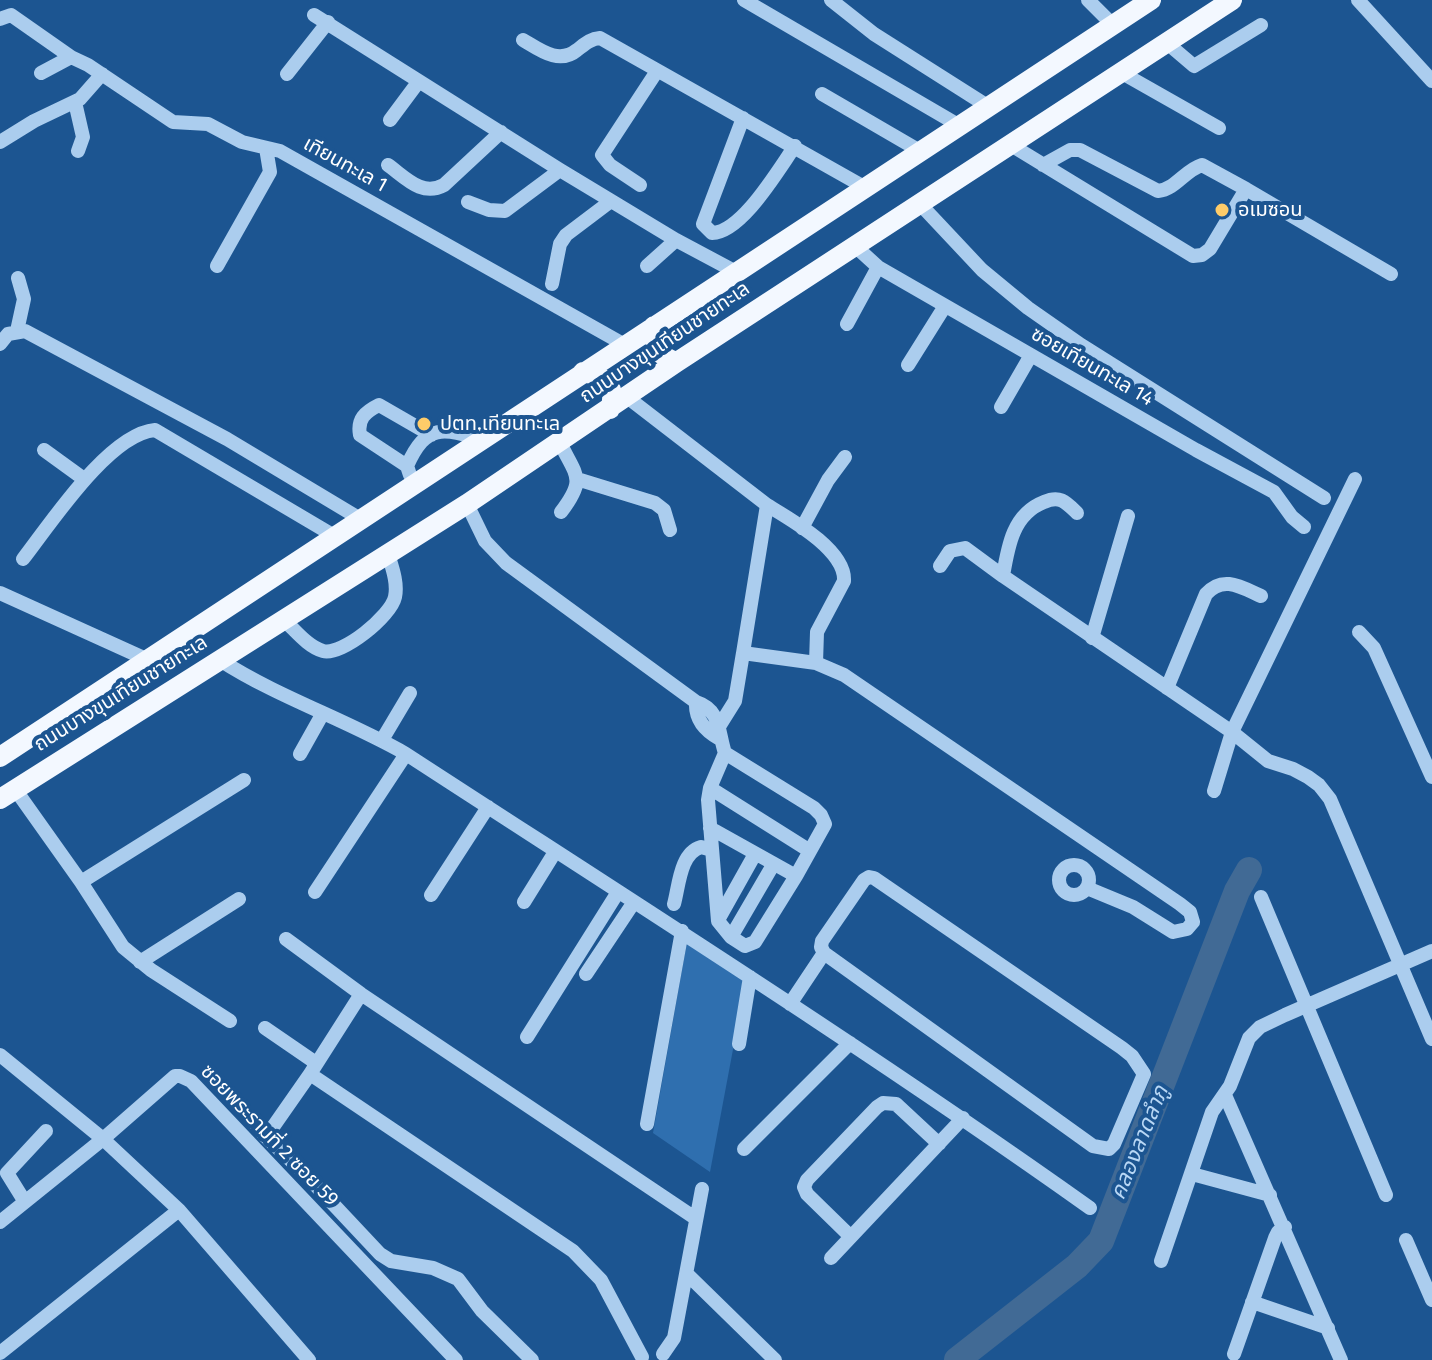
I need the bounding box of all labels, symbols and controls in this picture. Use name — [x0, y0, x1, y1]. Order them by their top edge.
street label: เทียนทะเล 1 — [299, 132, 391, 198]
place label: อเมซอน — [1238, 198, 1303, 222]
marker: อเมซอน — [1213, 201, 1231, 219]
street label: ถนนบางขุนเทียนชายทะเล — [575, 277, 755, 409]
street label: ซอยเทียนทะเล 14 — [1027, 322, 1157, 412]
place label: ปตท.เทียนทะเล — [440, 412, 560, 436]
marker: ปตท.เทียนทะเล — [415, 415, 433, 433]
street label: ถนนบางขุนเทียนชายทะเล — [30, 631, 212, 757]
street label: ซอยพระรามที่ 2 ซอย 59 — [195, 1060, 343, 1212]
water label: คลองลาดลำภู — [1105, 1082, 1175, 1204]

